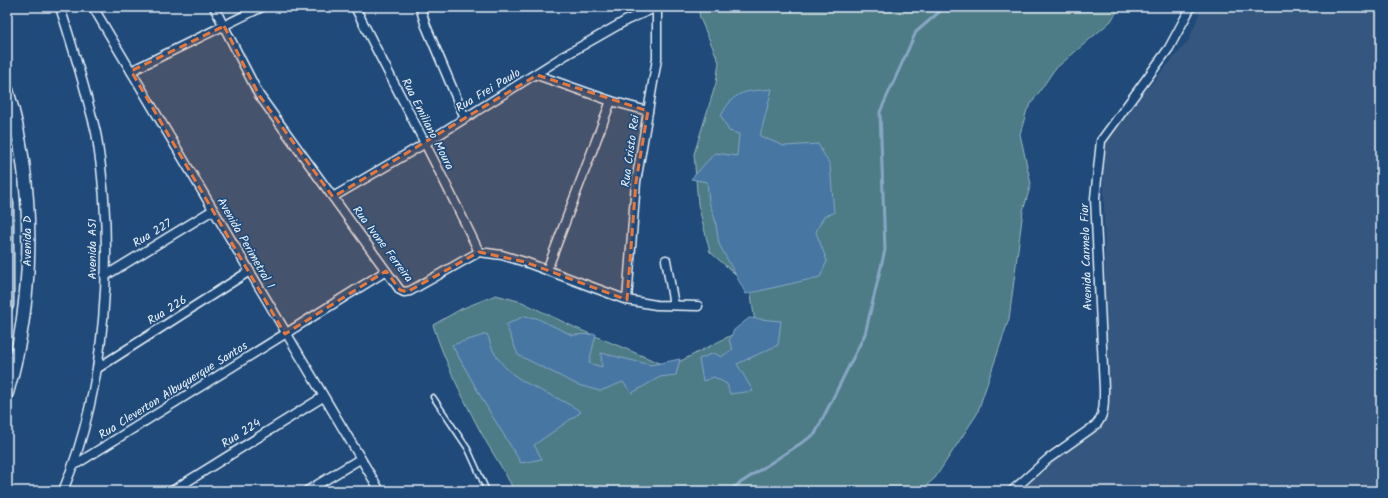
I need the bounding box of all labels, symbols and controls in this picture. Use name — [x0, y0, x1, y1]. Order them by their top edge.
street label: Rua Frei Paulo — [452, 64, 524, 117]
street label: Rua Emiliano Moura — [396, 75, 459, 174]
street label: Rua Cristo Rei — [616, 113, 645, 188]
street label: Avenida Perimetral I — [212, 194, 280, 293]
street label: Rua Ivone Ferreira — [347, 202, 418, 287]
street label: Avenida Carmelo Fior — [1075, 202, 1098, 311]
street label: Rua 227 — [129, 214, 176, 253]
street label: Avenida D — [18, 215, 37, 267]
street label: Avenida A51 — [83, 218, 102, 279]
street label: Rua 226 — [144, 291, 191, 330]
street label: Rua Cleverton Albuquerque Santos — [95, 337, 252, 444]
street label: Rua 224 — [218, 414, 265, 453]

